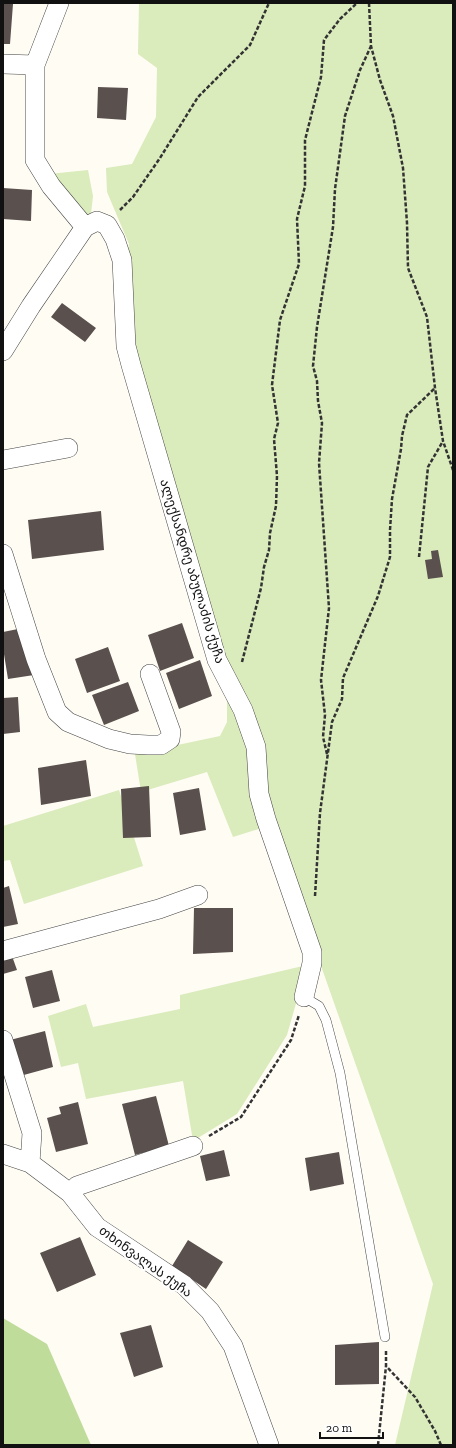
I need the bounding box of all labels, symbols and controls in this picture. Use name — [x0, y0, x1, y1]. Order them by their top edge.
street label: ალექსანდრე აბულაძის ქუჩა — [156, 477, 228, 666]
street label: თხინვალას ქუჩა — [96, 1223, 195, 1301]
scale bar — [320, 1414, 383, 1440]
text: 20 m — [326, 1421, 353, 1435]

